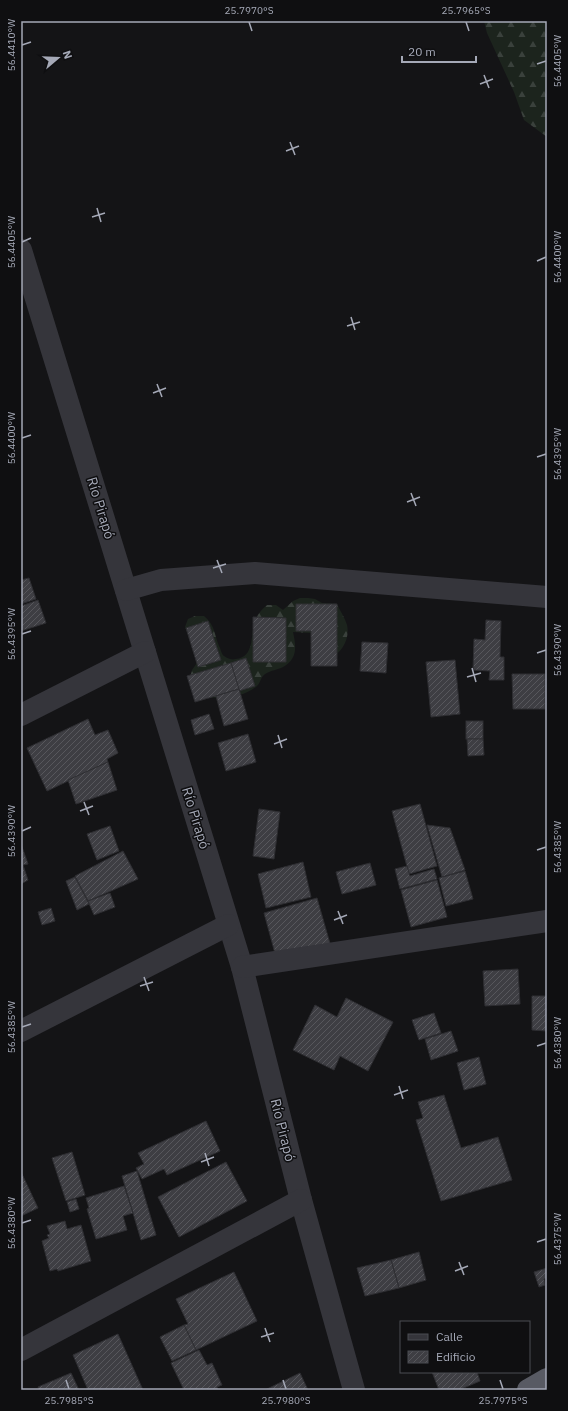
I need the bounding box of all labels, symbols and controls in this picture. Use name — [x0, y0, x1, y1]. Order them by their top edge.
text: 25.7970°S — [224, 4, 274, 17]
text: 25.7965°S — [441, 4, 491, 17]
text: 56.4410°W — [5, 19, 18, 71]
text: 56.4405°W — [551, 35, 564, 87]
north arrow — [38, 38, 78, 78]
scale bar — [402, 38, 476, 64]
text: 20 m — [408, 44, 436, 59]
text: N — [60, 49, 75, 61]
text: 56.4405°W — [5, 216, 18, 268]
text: 56.4400°W — [551, 231, 564, 283]
text: 56.4400°W — [5, 412, 18, 464]
text: 56.4395°W — [551, 428, 564, 480]
street label: Río Pirapó — [83, 475, 119, 541]
text: 56.4395°W — [5, 608, 18, 660]
text: 56.4390°W — [551, 624, 564, 676]
street label: Río Pirapó — [178, 785, 214, 851]
text: 56.4390°W — [5, 805, 18, 857]
text: 56.4385°W — [551, 821, 564, 873]
text: 56.4385°W — [5, 1001, 18, 1053]
text: 56.4380°W — [551, 1017, 564, 1069]
street label: Río Pirapó — [267, 1097, 300, 1163]
text: 56.4380°W — [5, 1197, 18, 1249]
text: 56.4375°W — [551, 1213, 564, 1265]
legend — [400, 1321, 530, 1373]
text: Calle — [436, 1329, 463, 1344]
text: Edificio — [436, 1349, 476, 1364]
text: 25.7985°S — [44, 1394, 94, 1407]
text: 25.7980°S — [261, 1394, 311, 1407]
text: 25.7975°S — [478, 1394, 528, 1407]

